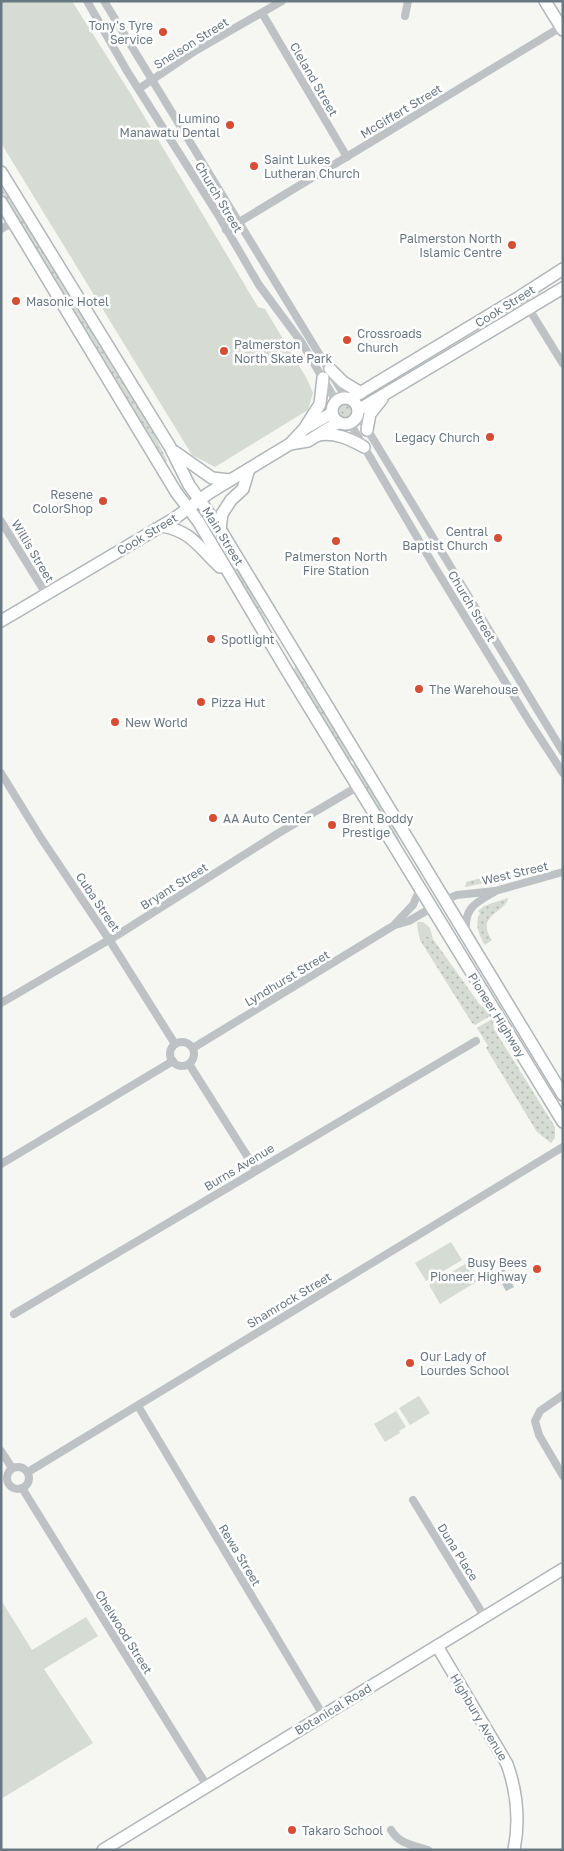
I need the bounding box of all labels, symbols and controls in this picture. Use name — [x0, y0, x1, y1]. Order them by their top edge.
street label: Snelson Street — [151, 14, 231, 72]
place label: Tony's Tyre Service — [88, 18, 153, 47]
marker: Tony's Tyre Service — [157, 26, 169, 38]
street label: Cleland Street — [287, 39, 341, 119]
street label: McGiffert Street — [357, 81, 445, 141]
place label: Lumino Manawatu Dental — [120, 111, 220, 140]
marker: Lumino Manawatu Dental — [224, 119, 236, 131]
place label: Saint Lukes Lutheran Church — [264, 152, 360, 181]
street label: Church Street — [192, 159, 246, 235]
marker: Saint Lukes Lutheran Church — [248, 160, 260, 172]
place label: Palmerston North Islamic Centre — [399, 231, 502, 260]
marker: Palmerston North Islamic Centre — [506, 239, 518, 251]
street label: Cook Street — [472, 282, 538, 330]
place label: Masonic Hotel — [26, 294, 109, 309]
marker: Masonic Hotel — [10, 295, 22, 307]
place label: Crossroads Church — [357, 326, 422, 355]
marker: Crossroads Church — [341, 334, 353, 346]
place label: Palmerston North Skate Park — [234, 337, 332, 366]
marker: Palmerston North Skate Park — [218, 345, 230, 357]
place label: Legacy Church — [395, 430, 480, 445]
marker: Legacy Church — [484, 431, 496, 443]
place label: Resene ColorShop — [32, 487, 93, 516]
marker: Resene ColorShop — [97, 495, 109, 507]
street label: Main Street — [199, 504, 247, 568]
street label: Cook Street — [114, 510, 180, 558]
street label: Willis Street — [8, 517, 58, 585]
place label: Central Baptist Church — [402, 524, 488, 553]
marker: Central Baptist Church — [492, 532, 504, 544]
marker: Palmerston North Fire Station — [330, 535, 342, 547]
place label: Palmerston North Fire Station — [285, 549, 387, 578]
street label: Church Street — [445, 568, 499, 644]
place label: Spotlight — [221, 632, 275, 647]
marker: Spotlight — [205, 633, 217, 645]
place label: The Warehouse — [429, 682, 518, 697]
marker: The Warehouse — [413, 683, 425, 695]
place label: Pizza Hut — [211, 695, 266, 710]
marker: Pizza Hut — [195, 696, 207, 708]
place label: New World — [125, 715, 188, 730]
marker: New World — [109, 716, 121, 728]
place label: AA Auto Center — [223, 811, 312, 826]
place label: Brent Boddy Prestige — [342, 811, 414, 840]
marker: AA Auto Center — [207, 812, 219, 824]
marker: Brent Boddy Prestige — [326, 819, 338, 831]
street label: West Street — [480, 858, 550, 888]
street label: Bryant Street — [137, 859, 211, 913]
street label: Cuba Street — [73, 870, 123, 935]
street label: Lyndhurst Street — [242, 947, 332, 1009]
street label: Pioneer Highway — [465, 970, 529, 1060]
street label: Burns Avenue — [201, 1140, 277, 1194]
place label: Busy Bees Pioneer Highway — [430, 1255, 527, 1284]
marker: Busy Bees Pioneer Highway — [531, 1263, 543, 1275]
street label: Shamrock Street — [244, 1269, 334, 1331]
place label: Our Lady of Lourdes School — [420, 1349, 509, 1378]
marker: Our Lady of Lourdes School — [404, 1357, 416, 1369]
street label: Rewa Street — [216, 1521, 264, 1589]
street label: Duna Place — [434, 1521, 482, 1583]
street label: Chelwood Street — [92, 1587, 156, 1677]
street label: Highbury Avenue — [447, 1671, 511, 1763]
street label: Botanical Road — [292, 1680, 374, 1738]
place label: Takaro School — [302, 1823, 383, 1838]
marker: Takaro School — [286, 1824, 298, 1836]

